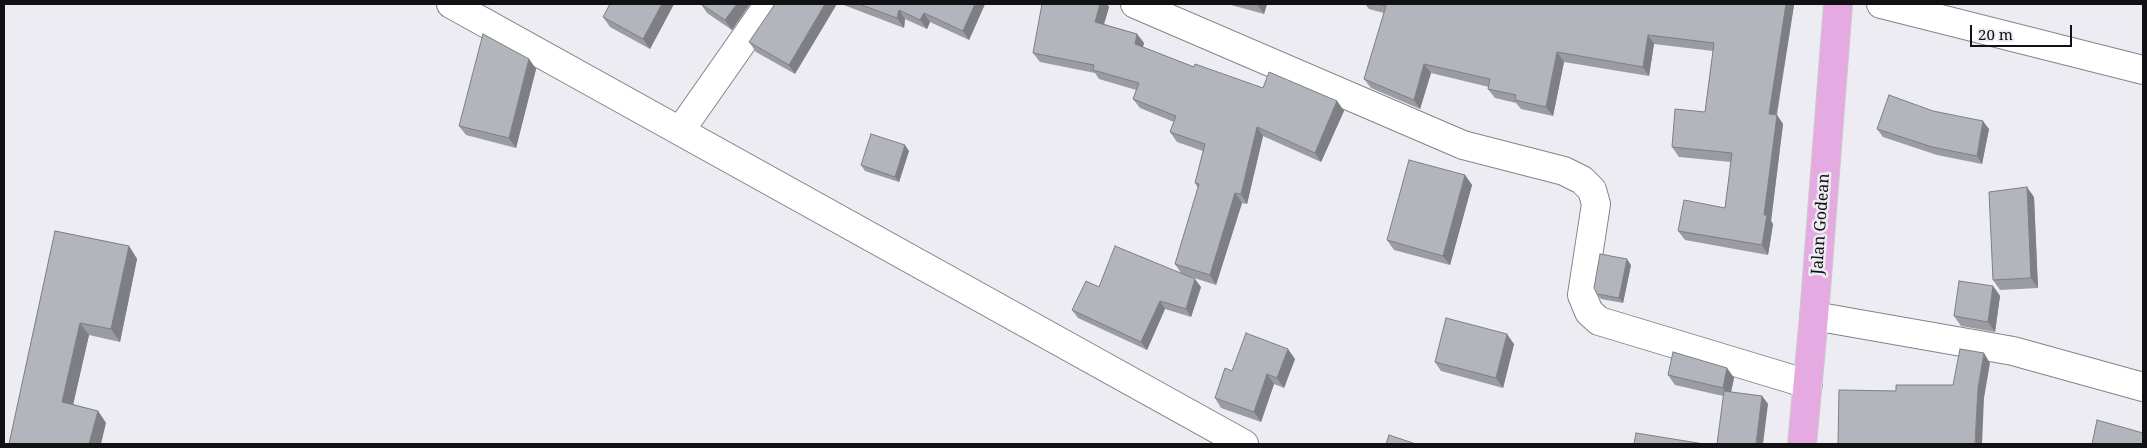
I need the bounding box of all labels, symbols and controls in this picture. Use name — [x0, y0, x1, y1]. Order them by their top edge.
scale bar — [1972, 15, 2074, 47]
text: 20 m — [1978, 24, 2013, 44]
street label: Jalan Godean — [1808, 173, 1834, 275]

